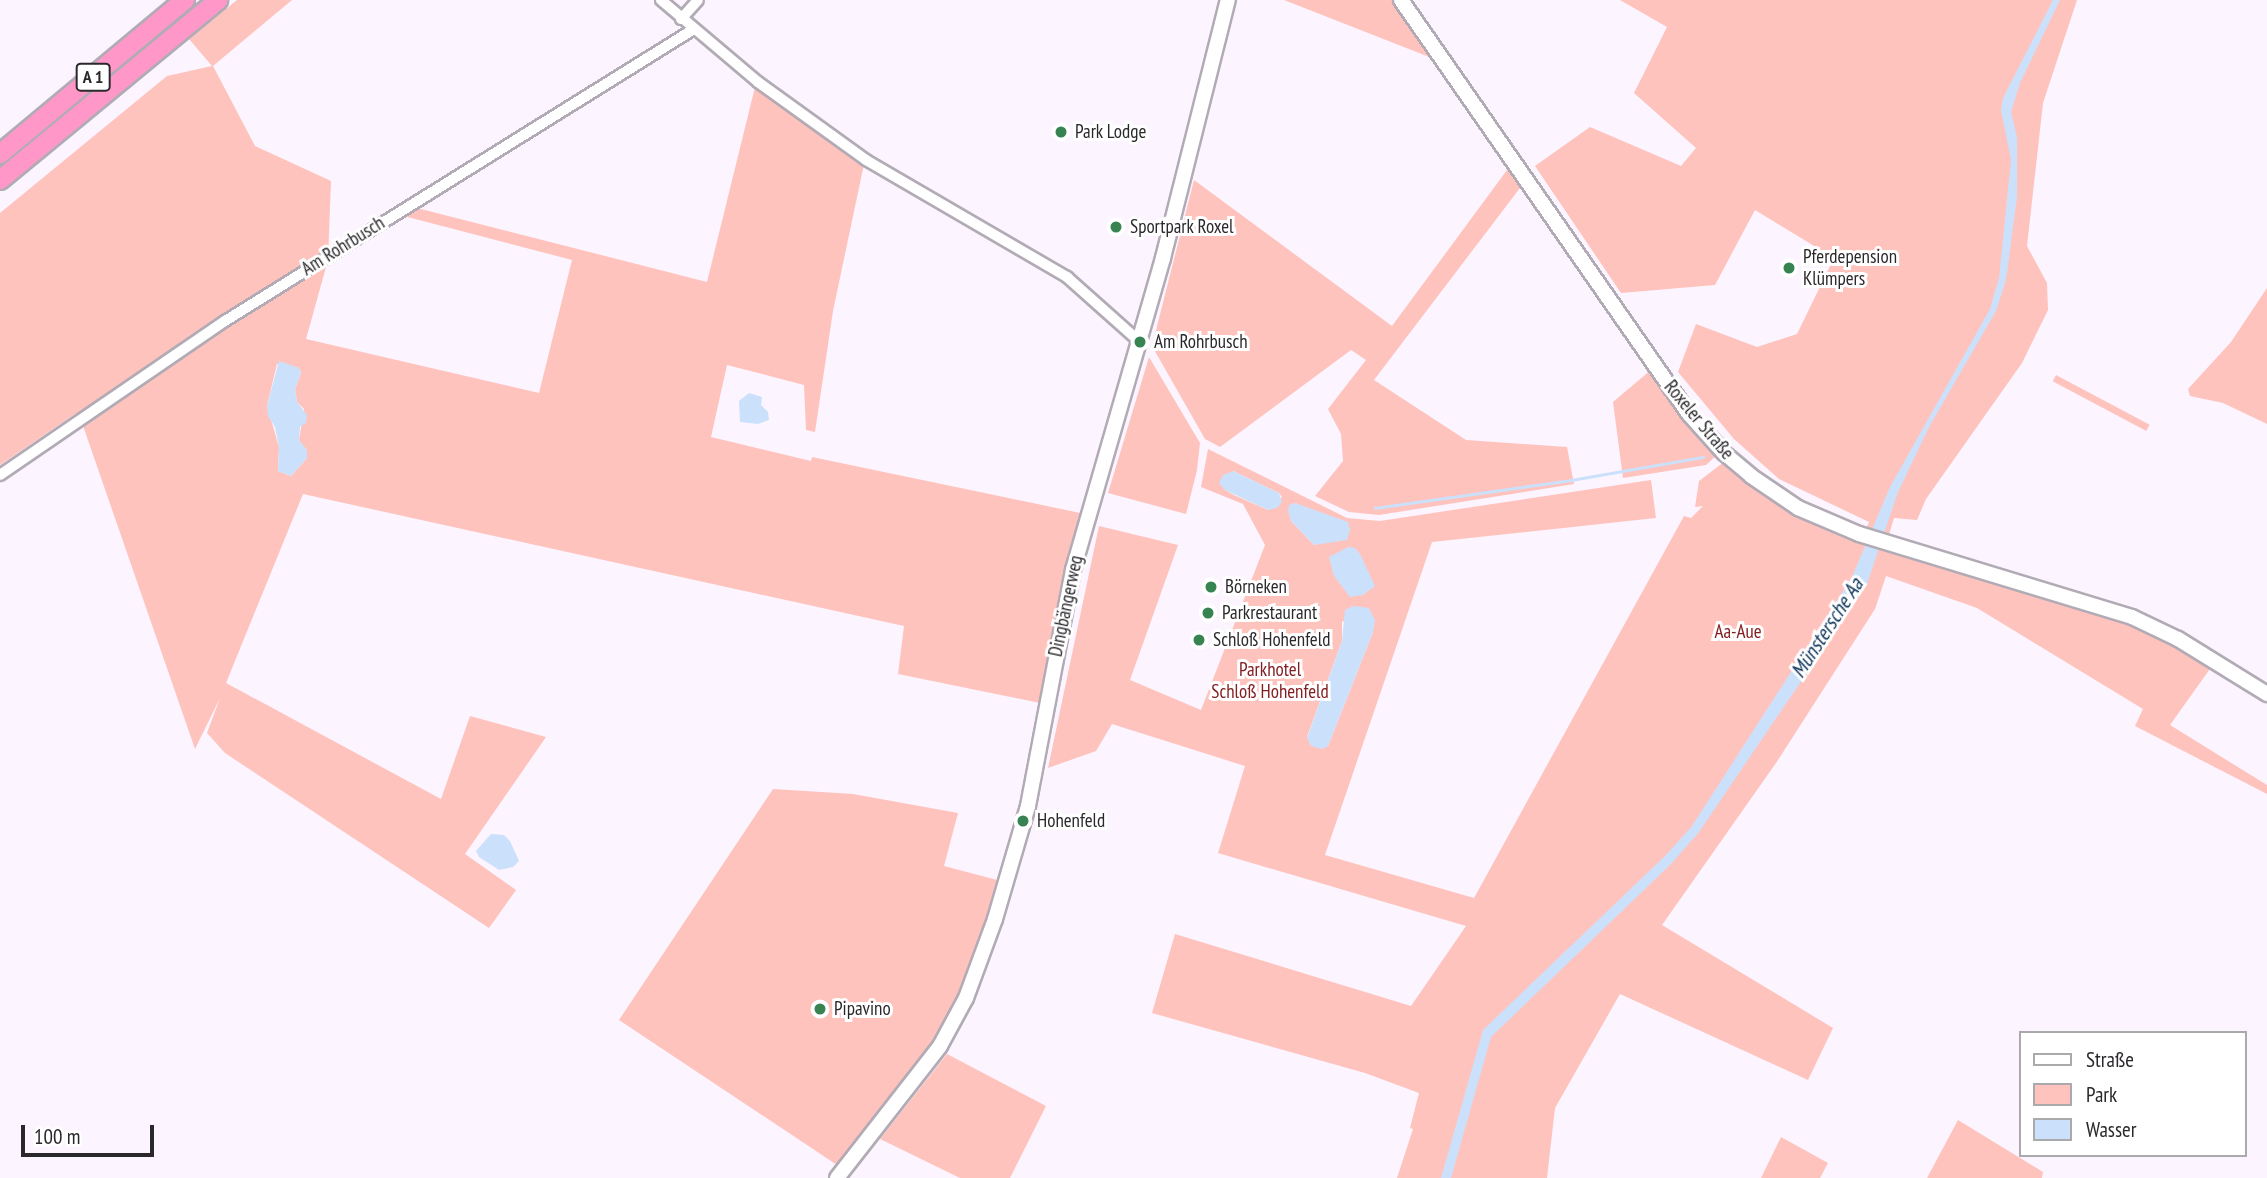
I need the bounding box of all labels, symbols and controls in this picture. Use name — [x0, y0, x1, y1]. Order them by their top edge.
road number: A 1 — [74, 62, 112, 92]
place label: Park Lodge — [1075, 121, 1147, 143]
marker: Park Lodge — [1053, 124, 1069, 140]
street label: Am Rohrbusch — [297, 212, 389, 280]
place label: Sportpark Roxel — [1130, 216, 1234, 238]
marker: Sportpark Roxel — [1108, 219, 1124, 235]
place label: Pferdepension Klümpers — [1803, 246, 1897, 290]
marker: Pferdepension Klümpers — [1781, 260, 1797, 276]
place label: Am Rohrbusch — [1154, 331, 1248, 353]
marker: Am Rohrbusch — [1132, 334, 1148, 350]
street label: Roxeler Straße — [1659, 376, 1739, 464]
street label: Dingbängerweg — [1044, 553, 1088, 659]
water label: Münstersche Aa — [1785, 573, 1869, 683]
place label: Börneken — [1225, 576, 1287, 598]
marker: Börneken — [1203, 579, 1219, 595]
place label: Parkrestaurant — [1222, 602, 1317, 624]
marker: Parkrestaurant — [1200, 605, 1216, 621]
park label: Aa-Aue — [1714, 621, 1762, 643]
place label: Schloß Hohenfeld — [1213, 629, 1330, 651]
marker: Schloß Hohenfeld — [1191, 632, 1207, 648]
park label: Parkhotel Schloß Hohenfeld — [1211, 659, 1329, 703]
place label: Hohenfeld — [1037, 810, 1105, 832]
marker: Hohenfeld — [1015, 813, 1031, 829]
place label: Pipavino — [834, 998, 891, 1020]
marker: Pipavino — [812, 1001, 828, 1017]
legend — [2018, 1031, 2246, 1157]
text: Straße — [2086, 1046, 2134, 1073]
text: Park — [2086, 1081, 2117, 1108]
scale bar — [24, 1112, 158, 1156]
text: Wasser — [2086, 1116, 2136, 1143]
text: 100 m — [34, 1123, 80, 1150]

